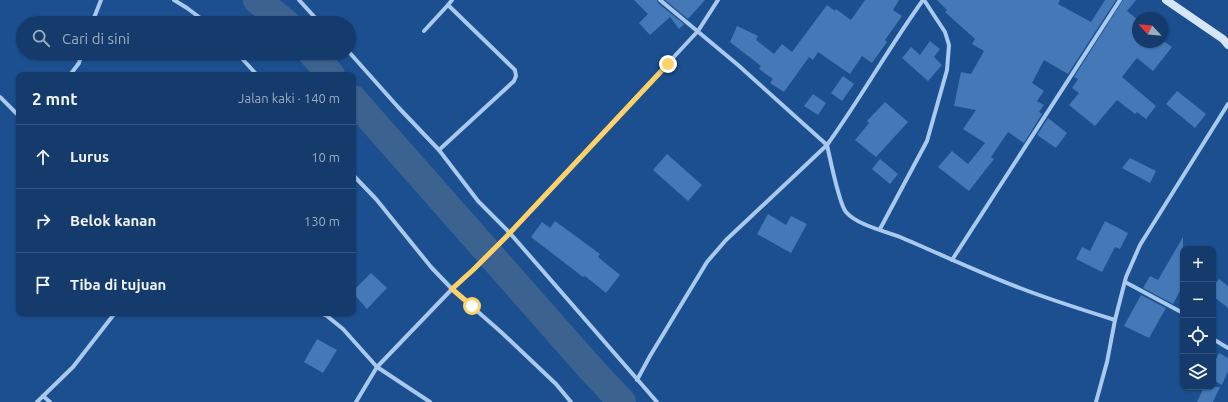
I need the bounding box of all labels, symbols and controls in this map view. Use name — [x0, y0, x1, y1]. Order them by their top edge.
north arrow — [1132, 12, 1168, 48]
search box — [16, 16, 356, 60]
icon: search — [30, 27, 52, 49]
text: Cari di sini — [62, 30, 130, 47]
route end — [659, 55, 677, 73]
text: 2 mnt — [32, 89, 78, 108]
text: Jalan kaki · 140 m — [238, 91, 340, 105]
icon: ahead — [32, 146, 54, 168]
text: Lurus — [70, 148, 109, 165]
text: 10 m — [311, 150, 340, 164]
icon: right — [32, 210, 54, 232]
text: Belok kanan — [70, 212, 156, 229]
text: 130 m — [304, 214, 340, 228]
map controls — [1180, 246, 1216, 390]
button: + — [1180, 246, 1216, 282]
icon: arrive — [32, 274, 54, 296]
text: Tiba di tujuan — [70, 276, 166, 293]
button: − — [1180, 282, 1216, 318]
route start — [463, 297, 481, 315]
button: locate — [1180, 318, 1216, 354]
button: layers — [1180, 354, 1216, 390]

